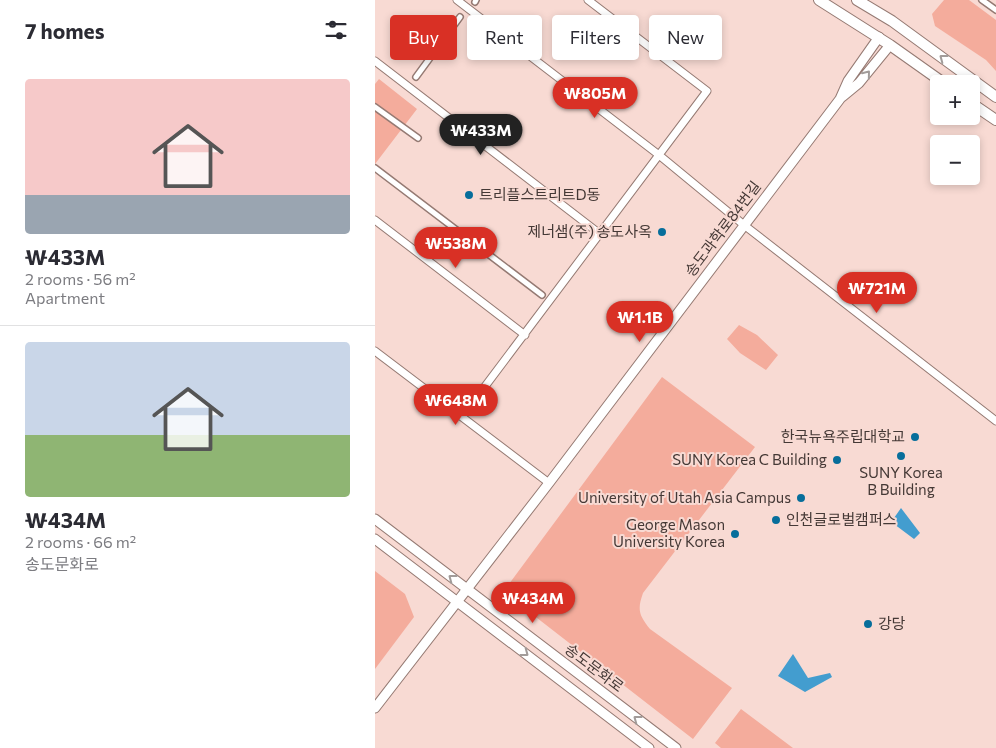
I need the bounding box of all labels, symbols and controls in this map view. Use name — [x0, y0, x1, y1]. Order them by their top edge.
chip: Buy — [390, 15, 457, 60]
chip: Rent — [467, 15, 542, 60]
chip: Filters — [552, 15, 639, 60]
chip: New — [649, 15, 722, 60]
icon: filters — [322, 16, 350, 44]
text: 7 homes — [25, 18, 104, 43]
one-way arrow — [939, 55, 949, 64]
one-way arrow — [861, 70, 870, 79]
map controls — [930, 75, 980, 185]
button: + — [930, 75, 980, 125]
pin: ₩805M — [560, 76, 630, 119]
text: ₩805M — [564, 83, 626, 102]
icon: home — [143, 111, 233, 201]
pin: ₩433M — [446, 114, 516, 156]
text: ₩433M — [450, 120, 512, 139]
button: − — [930, 135, 980, 185]
street label: 송도과학로84번길 — [680, 177, 764, 280]
place label: 트리플스트리트D동 — [479, 185, 600, 203]
marker: 트리플스트리트D동 — [463, 189, 475, 201]
place label: 제너샘(주) 송도사옥 — [527, 222, 652, 240]
pin: ₩538M — [421, 226, 491, 269]
marker: 제너샘(주) 송도사옥 — [656, 226, 668, 238]
text: ₩538M — [425, 233, 487, 252]
text: ₩433M — [25, 244, 105, 269]
text: 2 rooms · 56 m² — [25, 269, 136, 288]
pin: ₩721M — [842, 272, 912, 314]
text: ₩721M — [848, 278, 906, 297]
text: Apartment — [25, 288, 105, 307]
pin: ₩1.1B — [605, 300, 675, 343]
text: ₩1.1B — [617, 307, 663, 326]
icon: home — [143, 374, 233, 464]
pin: ₩648M — [421, 384, 491, 426]
text: ₩648M — [425, 390, 487, 409]
place label: 한국뉴욕주립대학교 — [781, 427, 905, 445]
marker: 한국뉴욕주립대학교 — [909, 431, 921, 443]
place label: SUNY Korea C Building — [672, 450, 827, 468]
marker: SUNY Korea B Building — [895, 450, 907, 462]
marker: SUNY Korea C Building — [831, 454, 843, 466]
place label: SUNY Korea B Building — [859, 463, 943, 498]
place label: University of Utah Asia Campus — [578, 488, 791, 506]
marker: University of Utah Asia Campus — [795, 492, 807, 504]
text: ₩434M — [25, 507, 106, 532]
place label: 인천글로벌캠퍼스 — [786, 510, 897, 528]
marker: 인천글로벌캠퍼스 — [770, 514, 782, 526]
place label: George Mason University Korea — [613, 515, 725, 550]
marker: George Mason University Korea — [729, 528, 741, 540]
text: 2 rooms · 66 m² — [25, 532, 136, 551]
text: 송도문화로 — [25, 554, 99, 573]
one-way arrow — [448, 575, 458, 584]
pin: ₩434M — [498, 582, 568, 624]
text: ₩434M — [502, 588, 564, 607]
place label: 강당 — [878, 614, 906, 632]
marker: 강당 — [862, 618, 874, 630]
street label: 송도문화로 — [562, 639, 628, 695]
one-way arrow — [519, 648, 528, 656]
one-way arrow — [634, 716, 643, 724]

